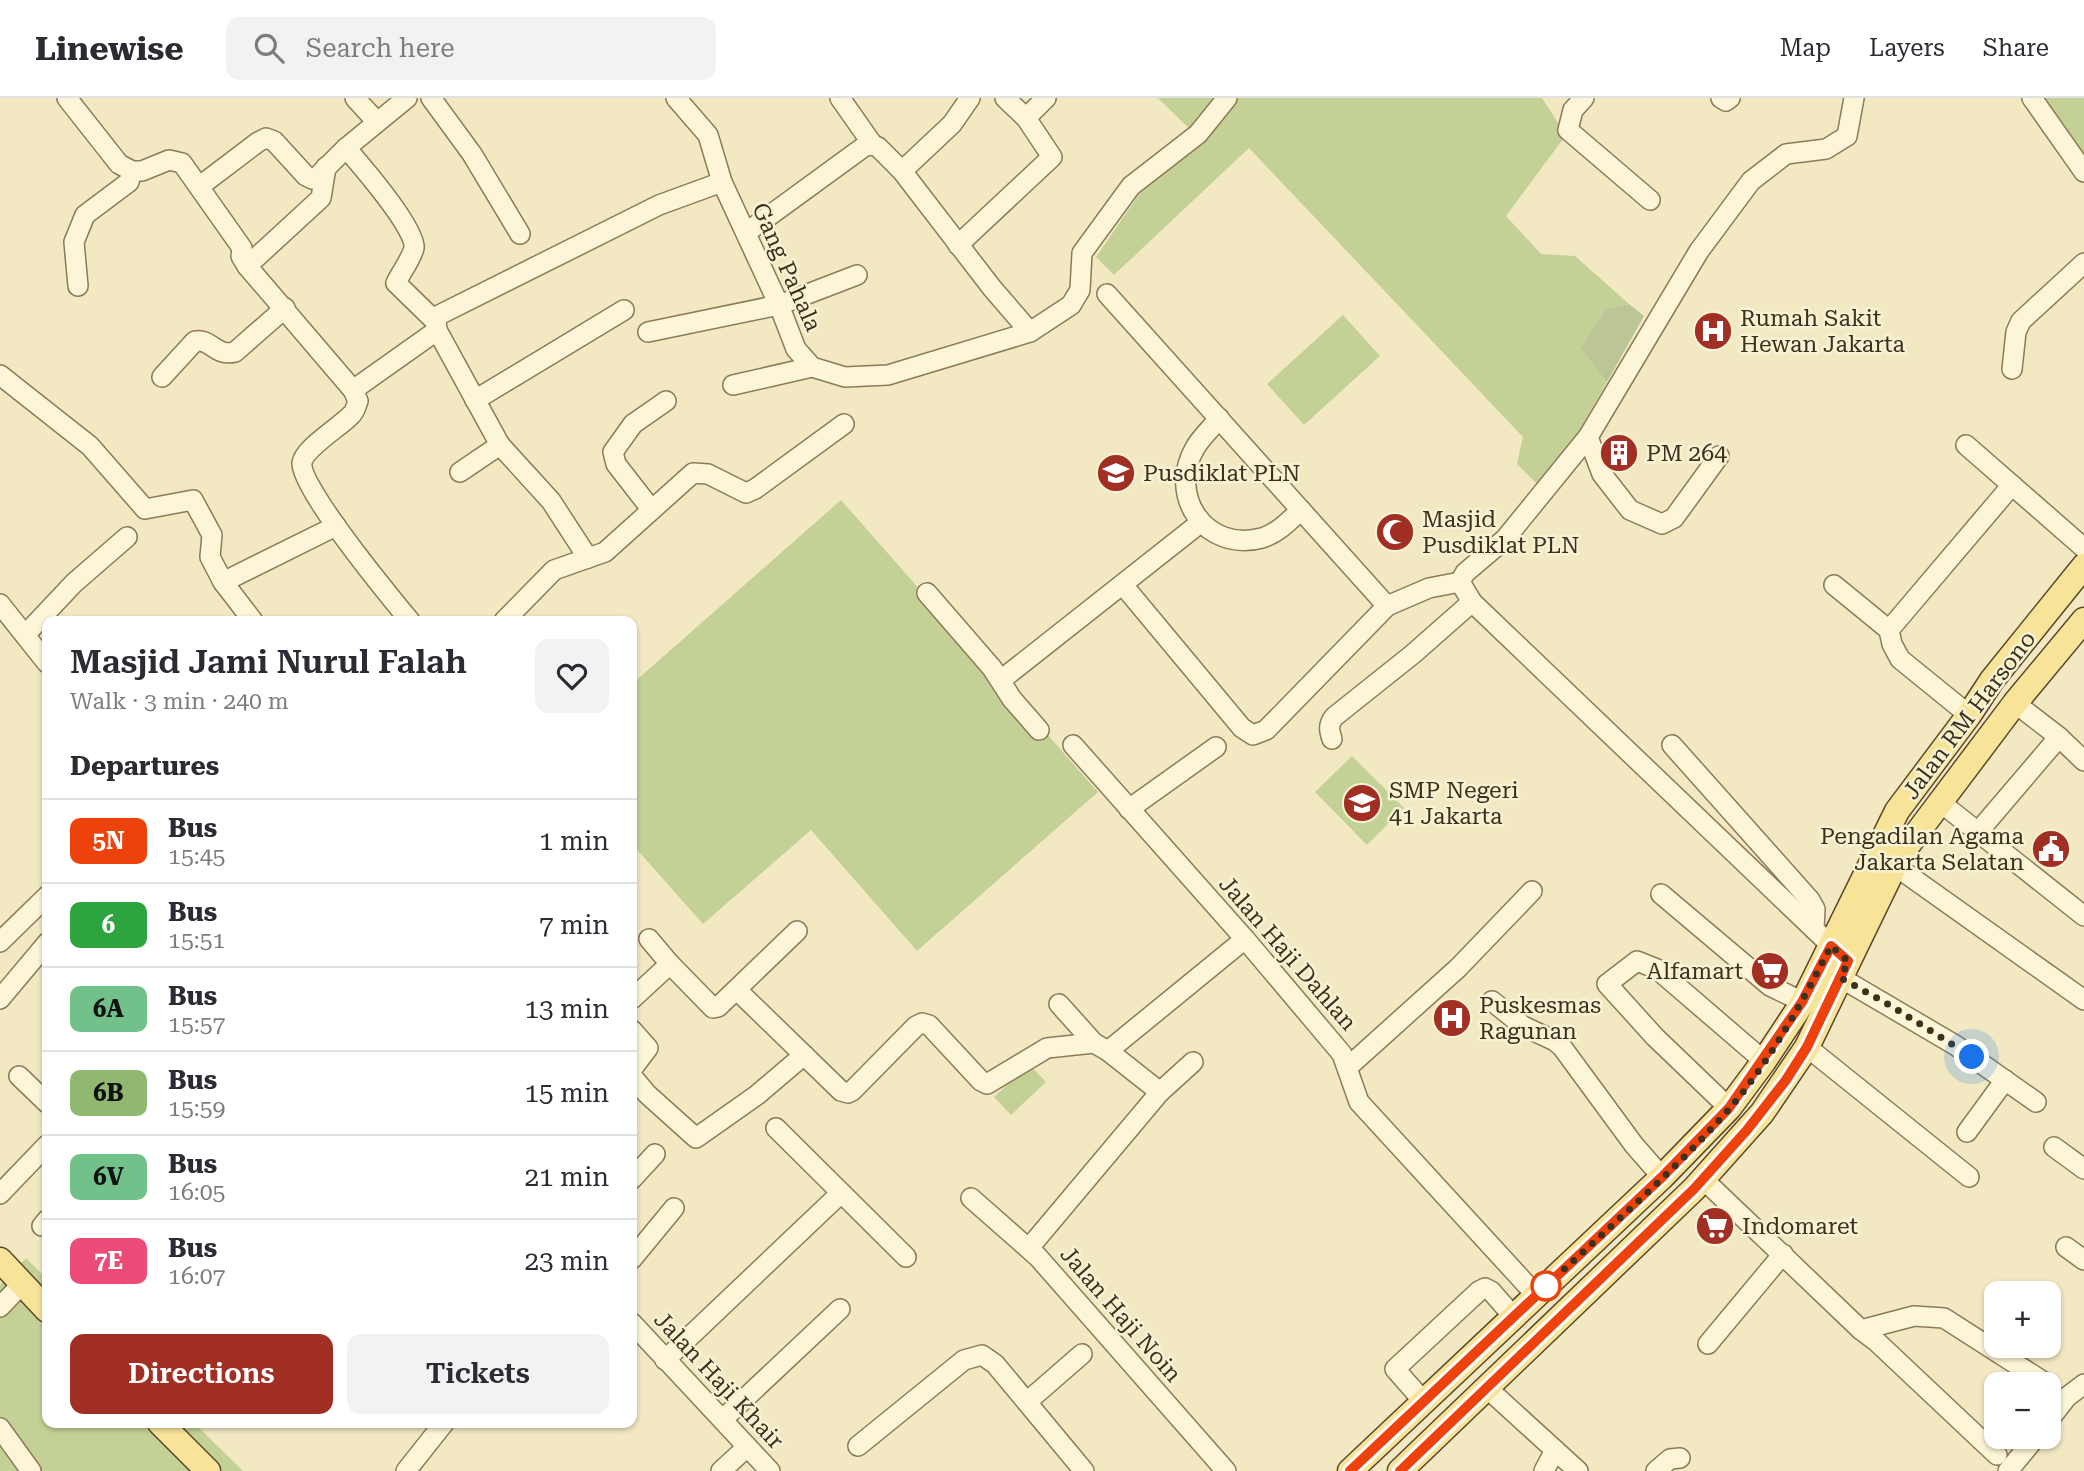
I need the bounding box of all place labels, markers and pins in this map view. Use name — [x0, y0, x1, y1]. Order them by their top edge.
place label: Rumah Sakit Hewan Jakarta — [1740, 305, 1906, 358]
hospital icon: Rumah Sakit Hewan Jakarta — [1692, 310, 1734, 352]
building icon: PM 264 — [1598, 432, 1640, 474]
place label: PM 264 — [1646, 440, 1727, 467]
school or university icon: Pusdiklat PLN — [1095, 452, 1137, 494]
place label: Pusdiklat PLN — [1143, 460, 1300, 487]
place label: Masjid Pusdiklat PLN — [1422, 506, 1579, 559]
mosque icon: Masjid Pusdiklat PLN — [1374, 511, 1416, 553]
place label: SMP Negeri 41 Jakarta — [1389, 777, 1519, 830]
school or university icon: SMP Negeri 41 Jakarta — [1341, 782, 1383, 824]
place label: Pengadilan Agama Jakarta Selatan — [1820, 823, 2025, 876]
public building icon: Pengadilan Agama Jakarta Selatan — [2030, 828, 2072, 870]
supermarket icon: Alfamart — [1749, 950, 1791, 992]
place label: Alfamart — [1647, 958, 1743, 985]
place label: Puskesmas Ragunan — [1479, 992, 1601, 1045]
hospital icon: Puskesmas Ragunan — [1431, 997, 1473, 1039]
supermarket icon: Indomaret — [1694, 1205, 1736, 1247]
place label: Indomaret — [1742, 1213, 1859, 1240]
unlabelled marker — [1531, 1271, 1561, 1301]

